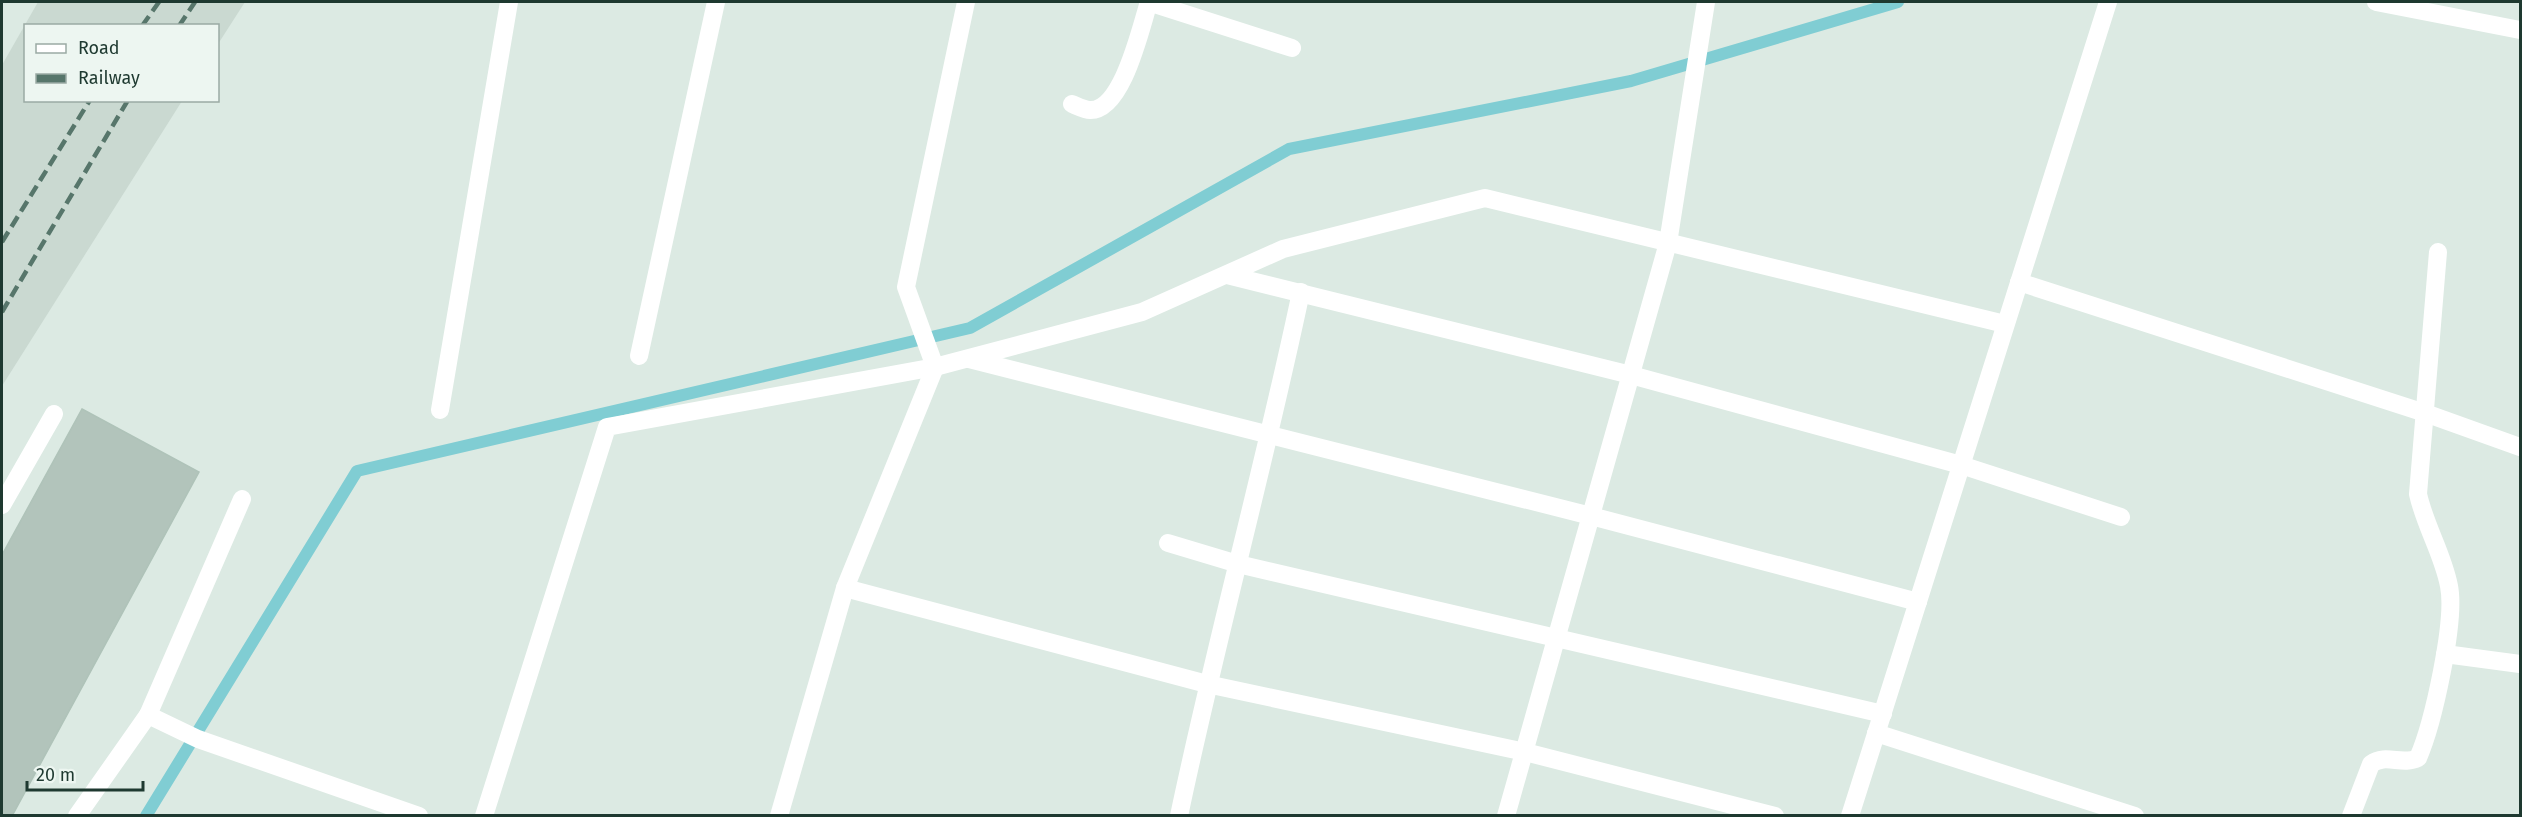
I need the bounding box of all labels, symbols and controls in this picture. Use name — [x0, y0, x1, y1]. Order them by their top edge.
legend — [24, 24, 219, 102]
text: Road — [78, 37, 120, 59]
text: Railway — [78, 67, 140, 89]
scale bar — [27, 754, 142, 792]
text: 20 m — [36, 764, 75, 786]

